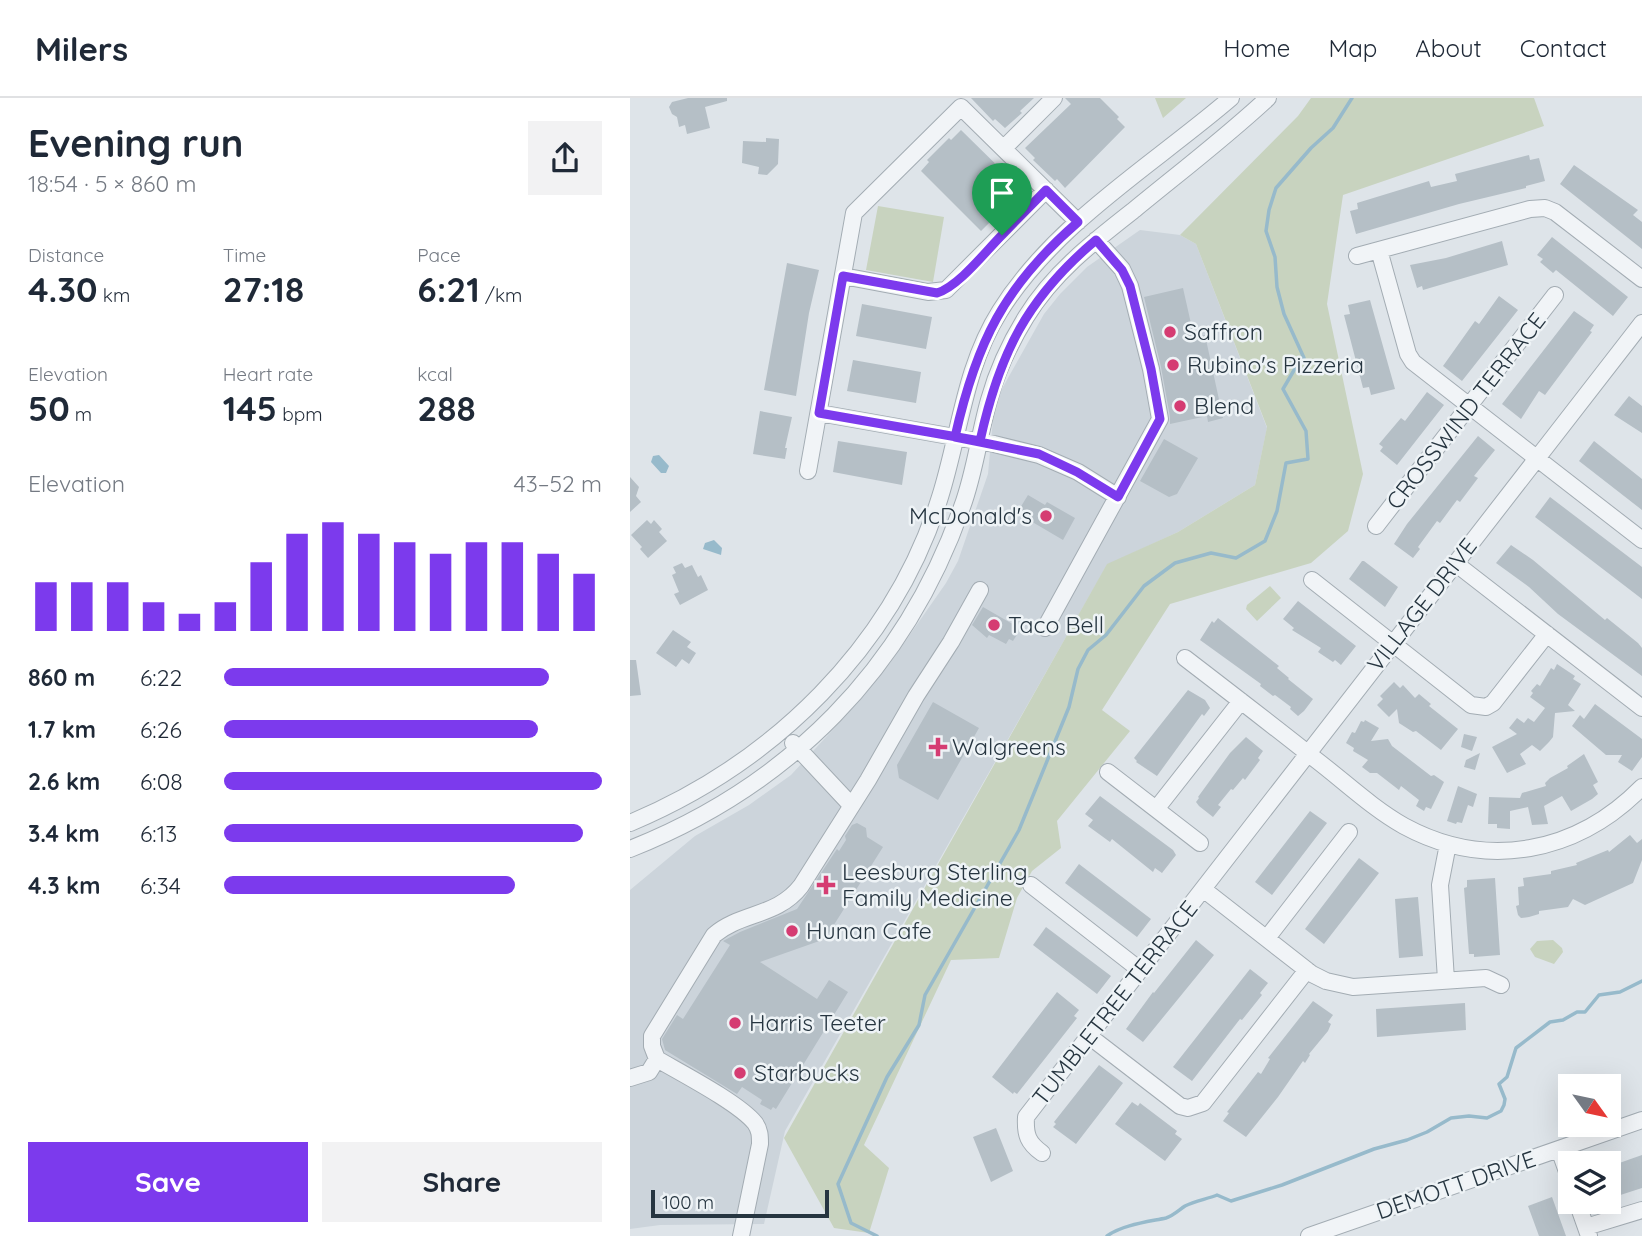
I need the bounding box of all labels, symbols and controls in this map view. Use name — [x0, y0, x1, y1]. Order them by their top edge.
text: Milers — [35, 28, 128, 69]
text: Home — [1223, 33, 1290, 63]
text: Map — [1328, 33, 1377, 63]
text: About — [1415, 33, 1482, 63]
text: Contact — [1520, 33, 1607, 63]
text: Evening run — [28, 119, 243, 167]
button: share — [528, 121, 602, 195]
pin — [972, 163, 1032, 235]
text: 18:54 · 5 × 860 m — [28, 169, 196, 198]
icon: arrive — [983, 174, 1021, 212]
text: Distance — [28, 243, 104, 267]
text: Time — [223, 243, 266, 267]
text: Pace — [417, 243, 461, 267]
text: 4.30 — [28, 267, 98, 311]
text: 27:18 — [223, 267, 304, 311]
text: 6:21 — [417, 267, 480, 311]
text: km — [98, 283, 130, 307]
text: /km — [480, 283, 522, 307]
street label: CROSSWIND TERRACE — [1380, 306, 1551, 515]
place label: Saffron — [1184, 317, 1263, 346]
marker: Saffron — [1162, 324, 1178, 340]
place label: Rubino's Pizzeria — [1187, 350, 1364, 379]
marker: Rubino's Pizzeria — [1165, 357, 1181, 373]
text: Elevation — [28, 362, 108, 386]
text: Heart rate — [223, 362, 313, 386]
text: kcal — [417, 362, 453, 386]
text: 50 — [28, 386, 70, 430]
text: 145 — [223, 386, 277, 430]
text: 288 — [417, 386, 476, 430]
place label: Blend — [1194, 391, 1254, 420]
marker: Blend — [1172, 398, 1188, 414]
text: m — [70, 402, 92, 426]
text: bpm — [277, 402, 323, 426]
text: Elevation — [28, 469, 125, 498]
text: 43–52 m — [514, 469, 602, 498]
place label: McDonald's — [909, 501, 1032, 530]
marker: McDonald's — [1038, 508, 1054, 524]
street label: VILLAGE DRIVE — [1360, 532, 1483, 677]
place label: Taco Bell — [1008, 610, 1104, 639]
marker: Taco Bell — [986, 617, 1002, 633]
text: 860 m — [28, 663, 95, 692]
text: 6:22 — [140, 663, 182, 692]
text: 1.7 km — [28, 715, 96, 744]
text: 6:26 — [140, 715, 182, 744]
place label: Walgreens — [952, 732, 1066, 761]
marker: Walgreens — [930, 739, 946, 755]
text: 2.6 km — [28, 767, 100, 796]
text: 6:08 — [140, 767, 183, 796]
text: 3.4 km — [28, 819, 100, 848]
text: 6:13 — [140, 819, 177, 848]
place label: Leesburg Sterling Family Medicine — [842, 857, 1028, 912]
text: 4.3 km — [28, 871, 100, 900]
text: 6:34 — [140, 871, 181, 900]
marker: Leesburg Sterling Family Medicine — [816, 875, 836, 895]
street label: TUMBLETREE TERRACE — [1026, 895, 1204, 1111]
place label: Hunan Cafe — [806, 916, 932, 945]
marker: Hunan Cafe — [784, 923, 800, 939]
place label: Harris Teeter — [749, 1008, 886, 1037]
marker: Harris Teeter — [727, 1015, 743, 1031]
place label: Starbucks — [754, 1058, 859, 1087]
marker: Starbucks — [732, 1065, 748, 1081]
north arrow — [1558, 1074, 1620, 1138]
map controls — [1558, 1074, 1621, 1214]
button: Save — [28, 1142, 308, 1222]
button: Share — [322, 1142, 602, 1222]
street label: DEMOTT DRIVE — [1372, 1144, 1539, 1225]
button: layers — [1558, 1151, 1621, 1214]
scale bar — [651, 1187, 830, 1219]
text: 100 m — [662, 1190, 714, 1214]

